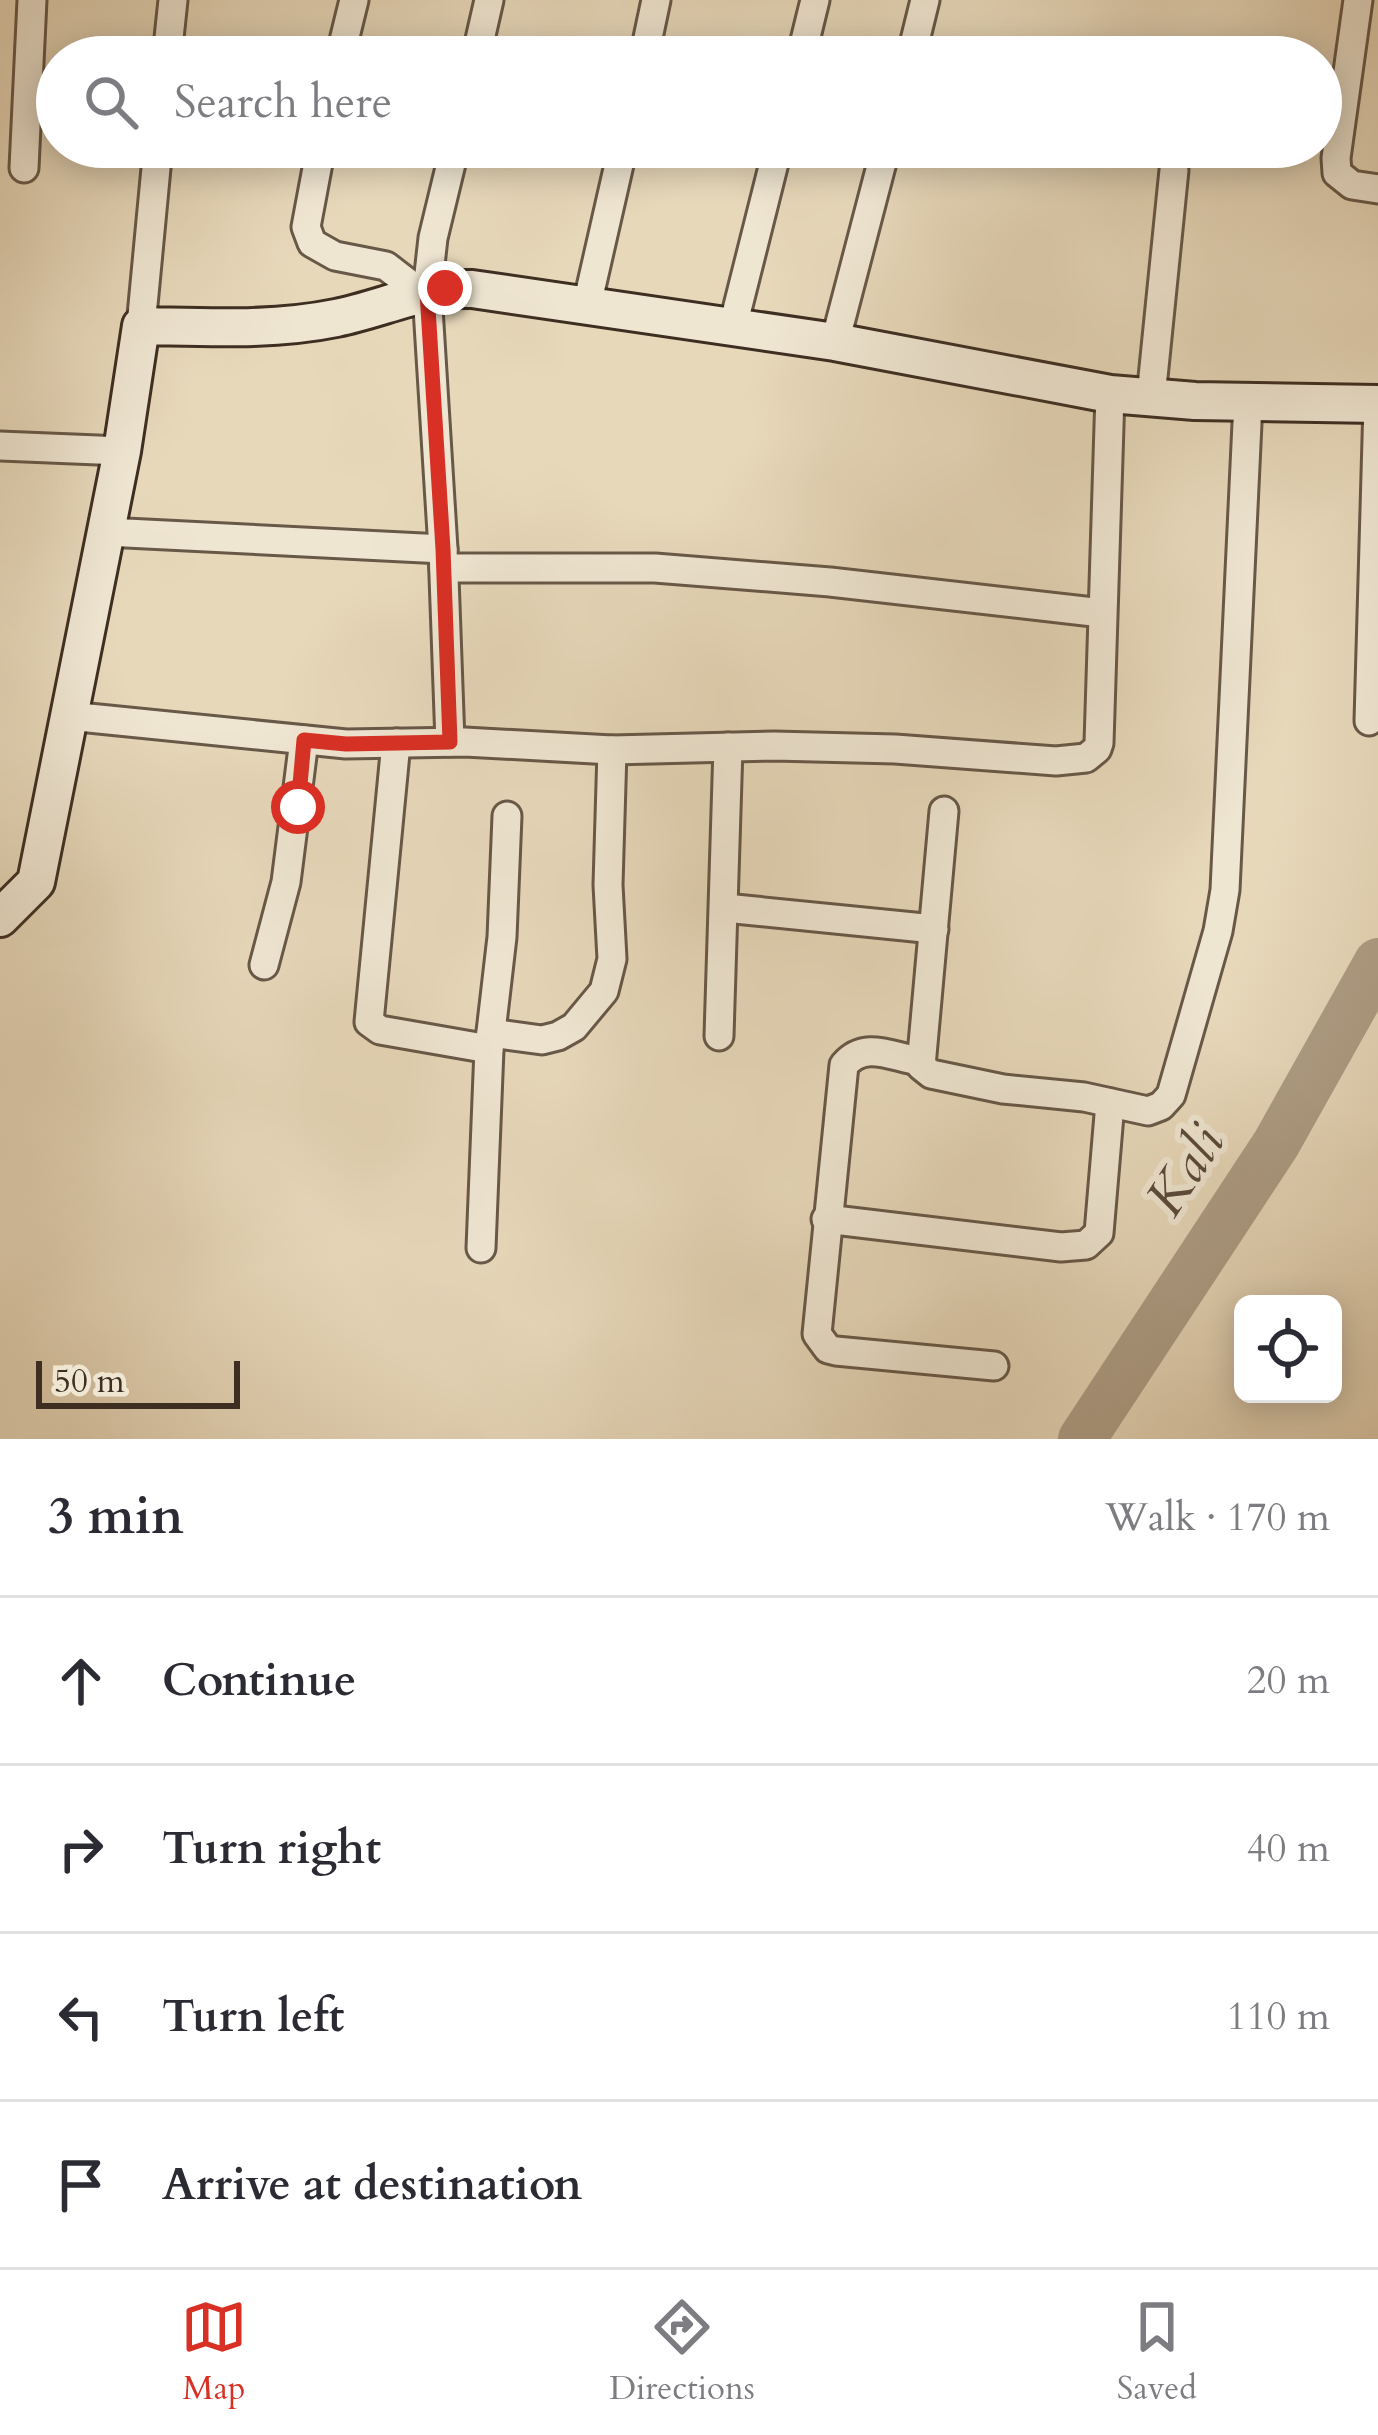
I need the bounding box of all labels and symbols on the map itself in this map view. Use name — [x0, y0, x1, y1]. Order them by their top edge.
route end — [418, 261, 472, 315]
route start — [271, 780, 325, 834]
water label: Kali — [1130, 1110, 1243, 1231]
scale bar — [36, 1355, 240, 1408]

